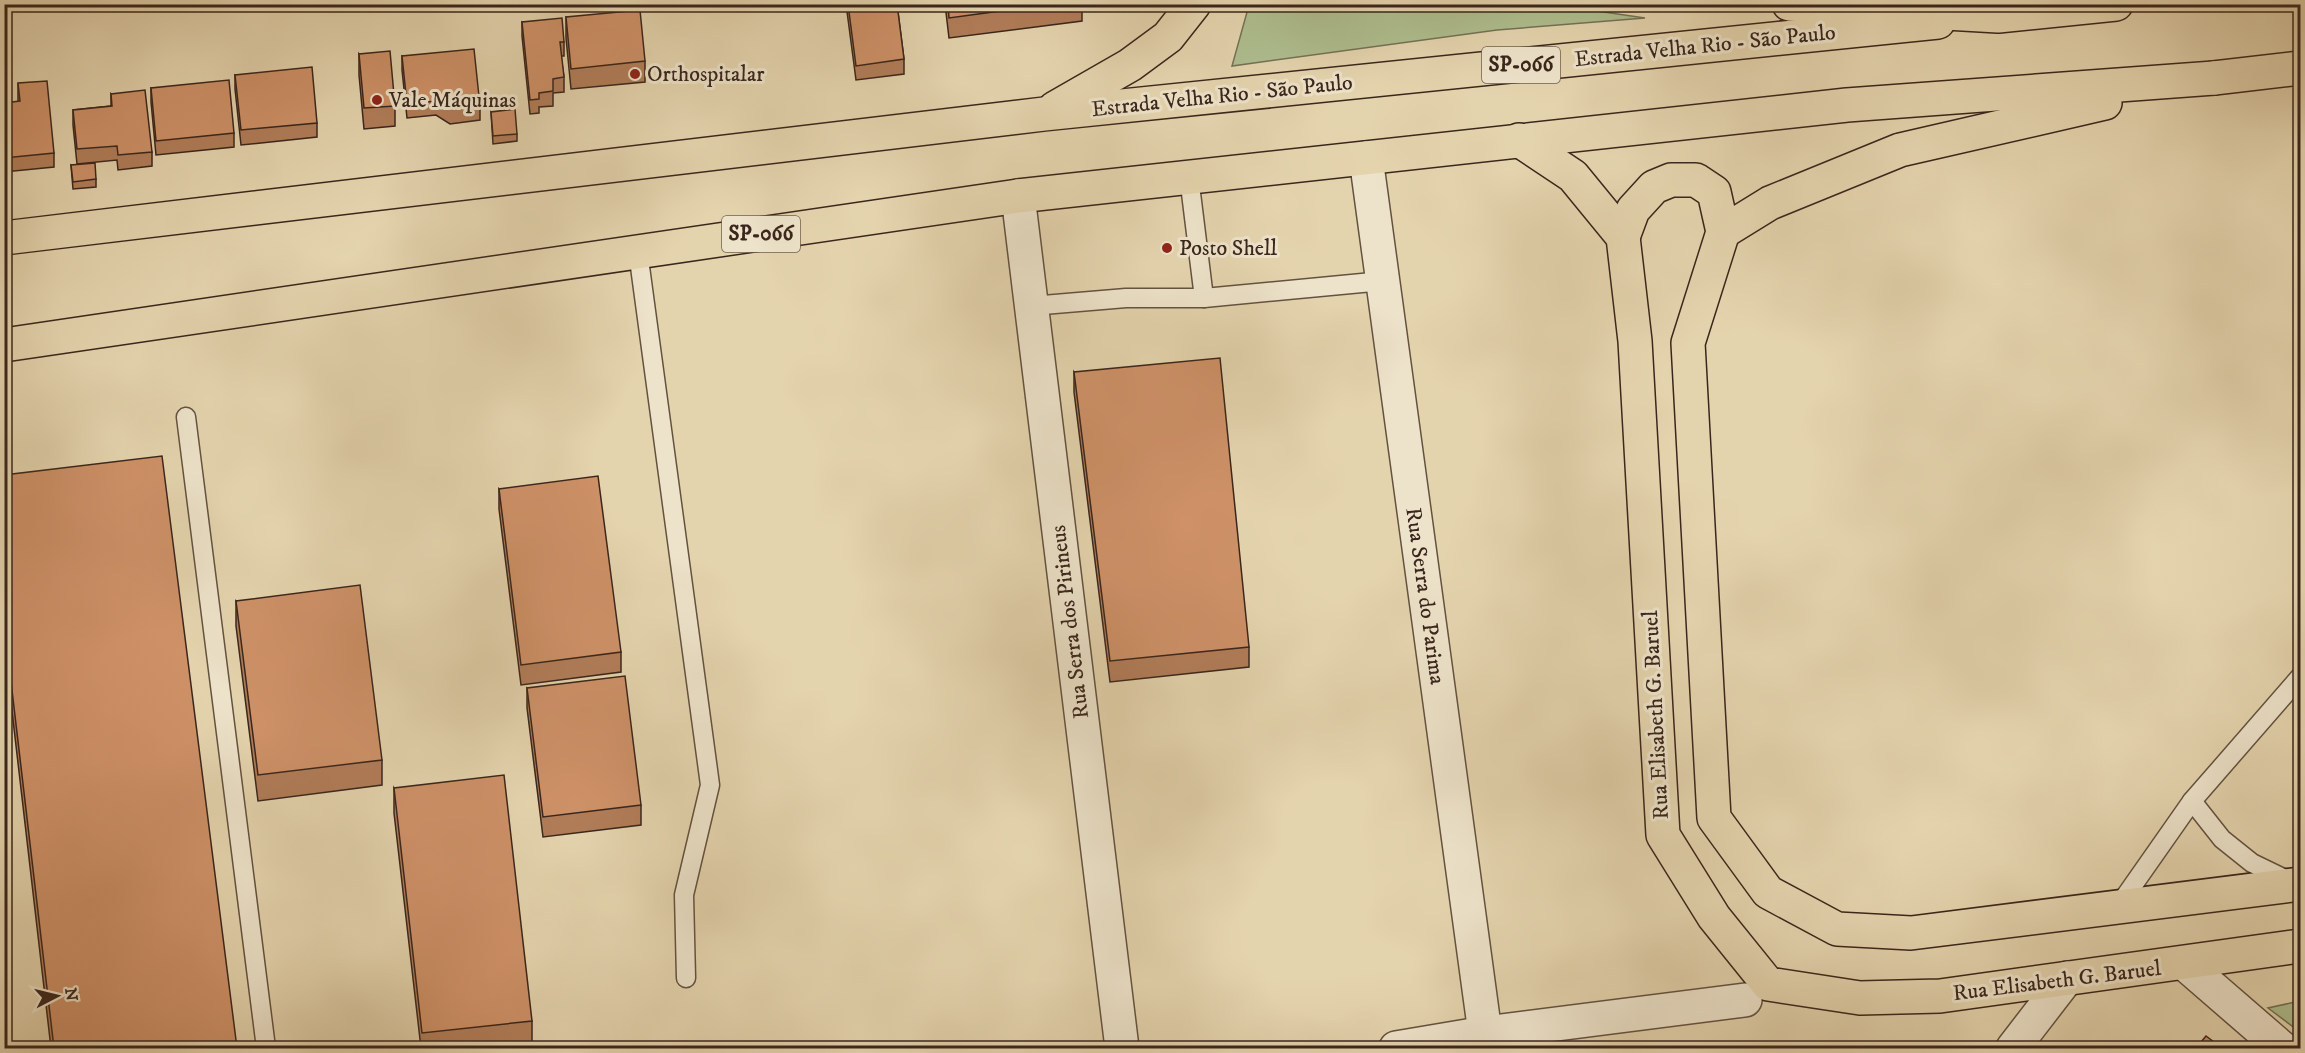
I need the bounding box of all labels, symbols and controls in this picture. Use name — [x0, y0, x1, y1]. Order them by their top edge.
street label: Estrada Velha Rio - São Paulo — [1573, 19, 1837, 73]
road number: SP-066 — [1482, 47, 1560, 83]
place label: Orthospitalar — [647, 61, 765, 88]
marker: Orthospitalar — [628, 67, 642, 81]
street label: Estrada Velha Rio - São Paulo — [1090, 69, 1354, 123]
place label: Vale Máquinas — [388, 87, 516, 114]
marker: Vale Máquinas — [370, 93, 384, 107]
road number: SP-066 — [722, 216, 800, 252]
place label: Posto Shell — [1179, 235, 1278, 262]
marker: Posto Shell — [1160, 241, 1174, 255]
street label: Rua Serra do Parima — [1399, 506, 1451, 687]
street label: Rua Serra dos Pirineus — [1045, 524, 1095, 720]
street label: Rua Elisabeth G. Baruel — [1637, 609, 1675, 820]
street label: Rua Elisabeth G. Baruel — [1951, 955, 2163, 1007]
north arrow — [27, 966, 87, 1026]
text: N — [60, 987, 82, 1002]

